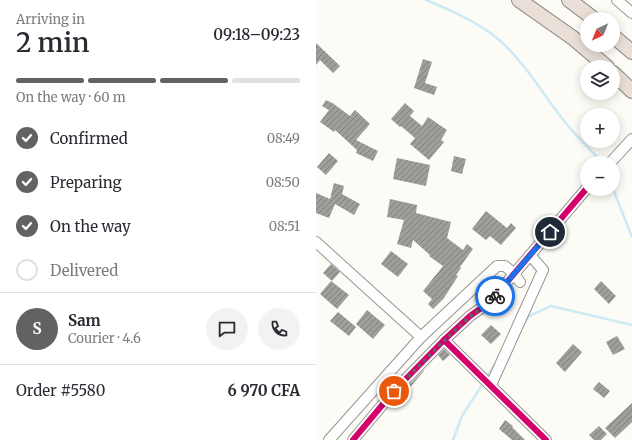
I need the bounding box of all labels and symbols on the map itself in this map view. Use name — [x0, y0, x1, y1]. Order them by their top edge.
north arrow — [580, 12, 620, 52]
pin — [533, 215, 567, 249]
courier — [475, 276, 515, 316]
pin — [377, 374, 411, 408]

